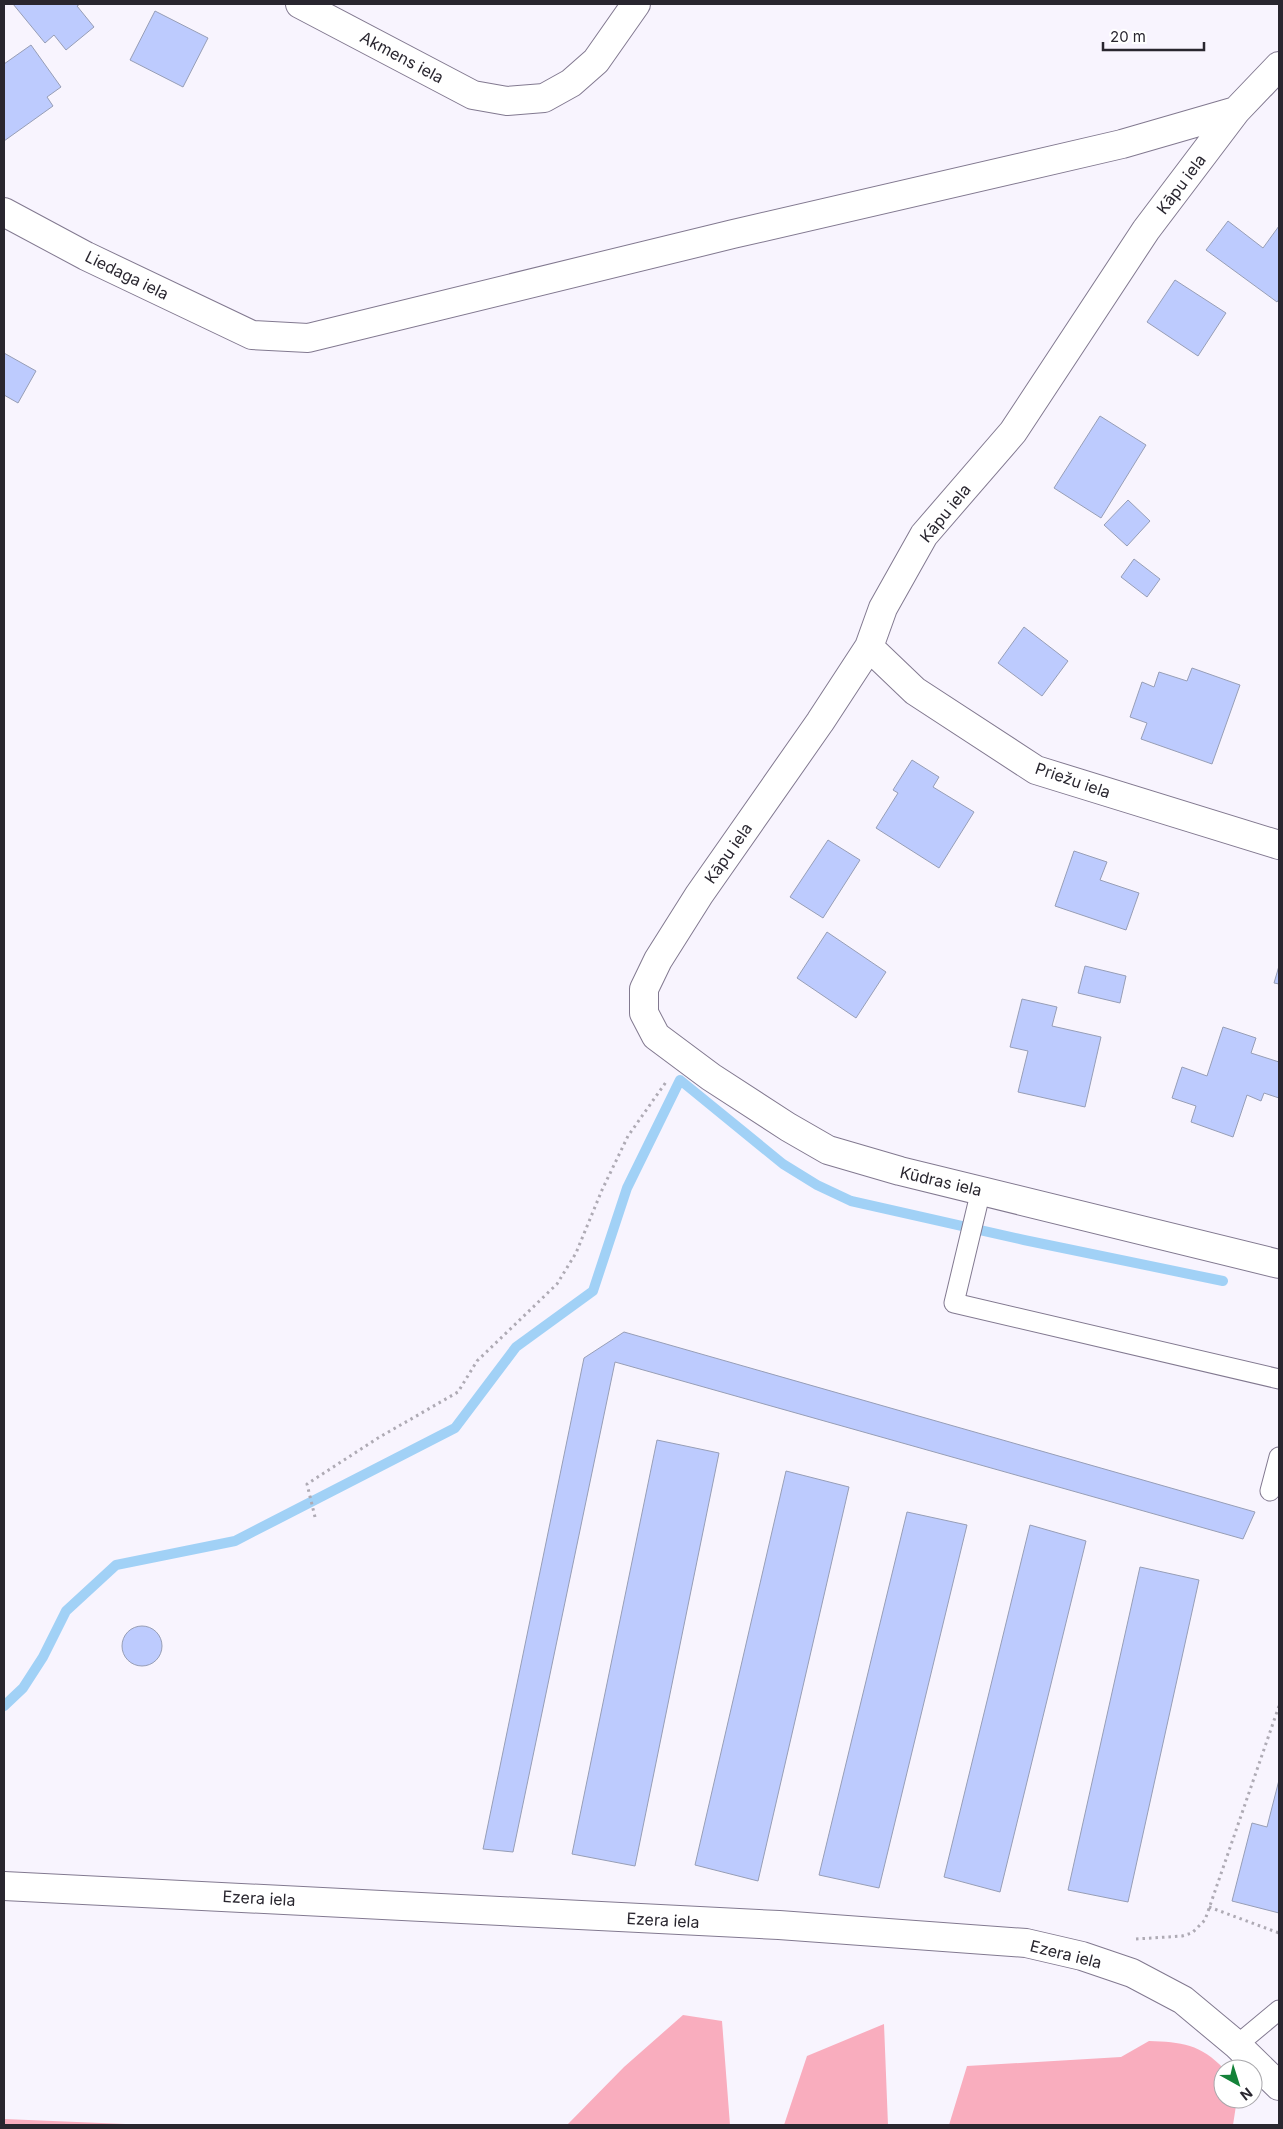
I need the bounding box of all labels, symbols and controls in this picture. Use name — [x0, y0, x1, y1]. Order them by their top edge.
scale bar — [1103, 20, 1204, 52]
street label: Akmens iela — [357, 27, 447, 87]
text: 20 m — [1110, 27, 1146, 46]
street label: Kāpu iela — [1152, 150, 1210, 218]
street label: Liedaga iela — [82, 246, 172, 304]
street label: Kāpu iela — [915, 480, 975, 546]
street label: Priežu iela — [1033, 758, 1113, 802]
street label: Kāpu iela — [700, 819, 756, 887]
street label: Kūdras iela — [898, 1162, 984, 1200]
street label: Ezera iela — [222, 1886, 296, 1910]
street label: Ezera iela — [626, 1908, 700, 1932]
street label: Ezera iela — [1028, 1935, 1104, 1973]
north arrow — [1213, 2059, 1263, 2109]
text: N — [1237, 2085, 1256, 2104]

